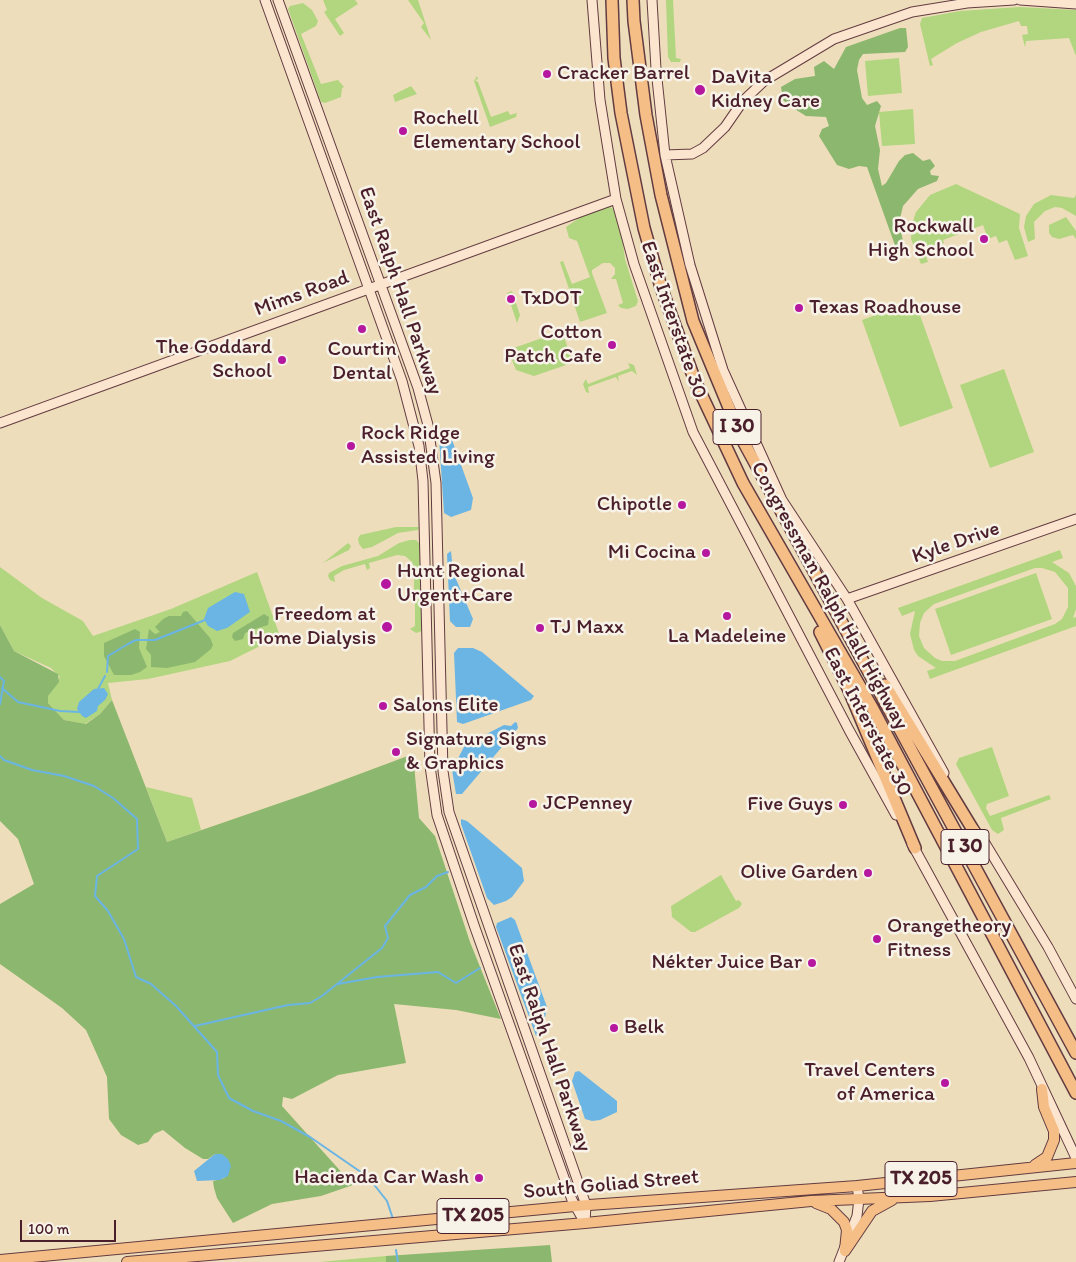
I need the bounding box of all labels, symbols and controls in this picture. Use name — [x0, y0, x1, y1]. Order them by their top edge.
place label: Cracker Barrel — [557, 61, 690, 87]
place label: DaVita Kidney Care — [711, 65, 820, 115]
marker: Cracker Barrel — [541, 68, 553, 80]
marker: DaVita Kidney Care — [693, 83, 707, 97]
place label: Rochell Elementary School — [413, 106, 580, 156]
marker: Rochell Elementary School — [397, 125, 409, 137]
street label: East Ralph Hall Parkway — [353, 184, 447, 398]
place label: Rockwall High School — [868, 214, 974, 264]
marker: Rockwall High School — [978, 233, 990, 245]
street label: East Interstate 30 — [634, 238, 712, 402]
street label: Mims Road — [251, 265, 353, 323]
place label: TxDOT — [521, 286, 582, 312]
marker: TxDOT — [505, 293, 517, 305]
place label: Texas Roadhouse — [809, 295, 961, 321]
marker: Texas Roadhouse — [793, 302, 805, 314]
place label: Cotton Patch Cafe — [504, 320, 602, 370]
marker: Courtin Dental — [356, 323, 368, 335]
place label: The Goddard School — [156, 335, 272, 385]
place label: Courtin Dental — [327, 337, 397, 387]
marker: Cotton Patch Cafe — [606, 339, 618, 351]
marker: The Goddard School — [276, 354, 288, 366]
road number: I 30 — [713, 410, 761, 444]
place label: Rock Ridge Assisted Living — [361, 421, 495, 471]
marker: Rock Ridge Assisted Living — [345, 440, 357, 452]
street label: Congressman Ralph Hall Highway — [745, 457, 913, 735]
place label: Chipotle — [597, 492, 672, 518]
marker: Chipotle — [676, 499, 688, 511]
street label: Kyle Drive — [909, 516, 1003, 570]
place label: Mi Cocina — [608, 540, 696, 566]
marker: Mi Cocina — [700, 547, 712, 559]
place label: Hunt Regional Urgent+Care — [397, 559, 525, 609]
marker: Hunt Regional Urgent+Care — [379, 577, 393, 591]
place label: Freedom at Home Dialysis — [249, 602, 376, 652]
marker: La Madeleine — [721, 610, 733, 622]
place label: TJ Maxx — [550, 615, 624, 641]
marker: Freedom at Home Dialysis — [380, 620, 394, 634]
marker: TJ Maxx — [534, 622, 546, 634]
place label: La Madeleine — [668, 624, 786, 650]
street label: East Interstate 30 — [817, 643, 917, 801]
place label: Salons Elite — [393, 693, 498, 719]
marker: Salons Elite — [377, 700, 389, 712]
place label: Signature Signs & Graphics — [406, 727, 547, 777]
marker: Signature Signs & Graphics — [390, 746, 402, 758]
place label: JCPenney — [543, 791, 632, 817]
place label: Five Guys — [747, 792, 833, 818]
marker: JCPenney — [527, 798, 539, 810]
marker: Five Guys — [837, 799, 849, 811]
road number: I 30 — [941, 830, 989, 864]
place label: Olive Garden — [740, 860, 858, 886]
marker: Olive Garden — [862, 867, 874, 879]
place label: Orangetheory Fitness — [887, 914, 1011, 964]
marker: Orangetheory Fitness — [871, 933, 883, 945]
street label: East Ralph Hall Parkway — [502, 941, 596, 1155]
place label: Nékter Juice Bar — [651, 950, 802, 976]
marker: Nékter Juice Bar — [806, 957, 818, 969]
place label: Belk — [624, 1015, 664, 1041]
marker: Belk — [608, 1022, 620, 1034]
place label: Travel Centers of America — [804, 1058, 935, 1108]
marker: Travel Centers of America — [939, 1077, 951, 1089]
road number: TX 205 — [885, 1162, 957, 1196]
place label: Hacienda Car Wash — [294, 1165, 469, 1191]
street label: South Goliad Street — [522, 1165, 700, 1205]
marker: Hacienda Car Wash — [473, 1172, 485, 1184]
road number: TX 205 — [437, 1198, 509, 1234]
scale bar — [22, 1210, 119, 1242]
text: 100 m — [28, 1220, 69, 1238]

